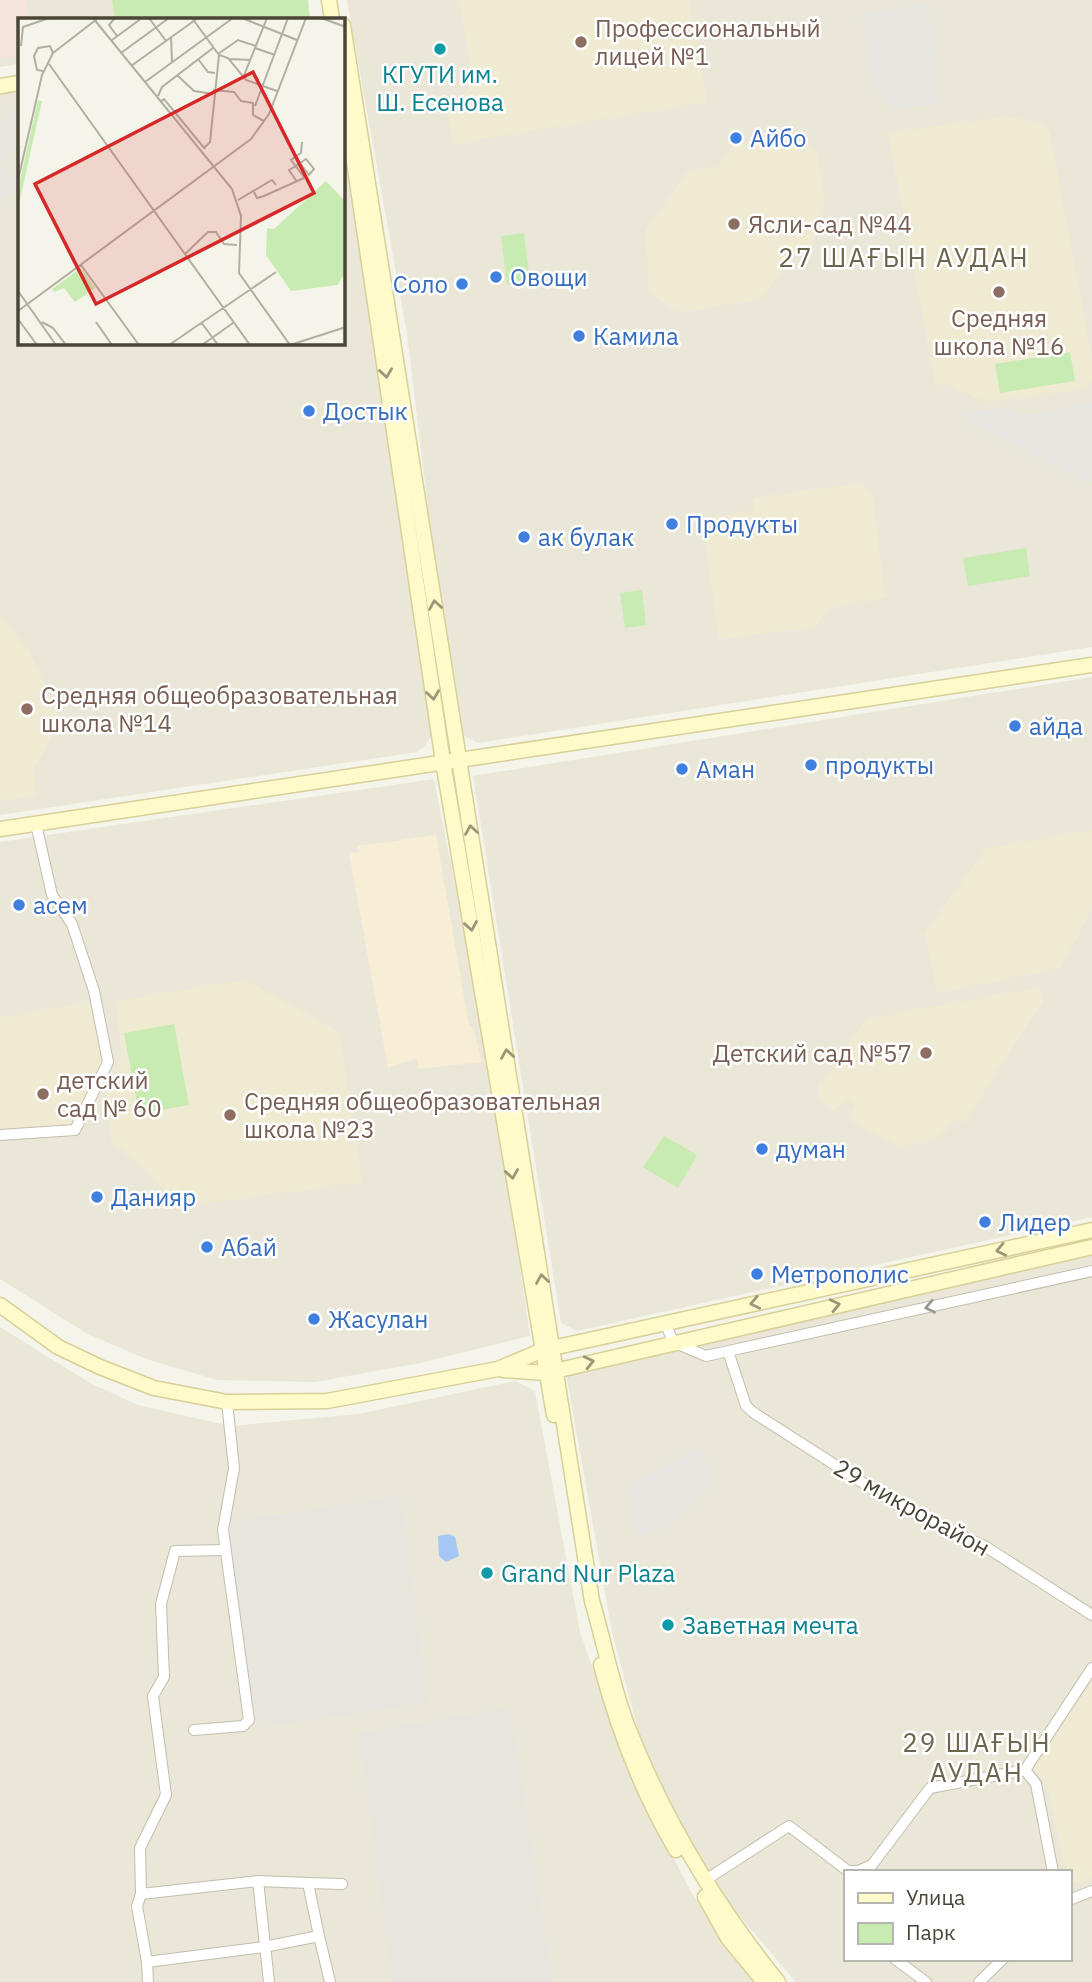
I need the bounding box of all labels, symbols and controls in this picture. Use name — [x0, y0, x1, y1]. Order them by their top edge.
place label: Профессиональный лицей №1 — [595, 12, 821, 72]
inset map — [18, 18, 345, 345]
marker: Профессиональный лицей №1 — [573, 34, 589, 50]
marker: КГУТИ им. Ш. Есенова — [432, 41, 448, 57]
place label: КГУТИ им. Ш. Есенова — [376, 58, 504, 118]
place label: Айбо — [750, 122, 806, 154]
marker: Айбо — [728, 130, 744, 146]
place label: Ясли-сад №44 — [748, 208, 912, 240]
marker: Ясли-сад №44 — [726, 216, 742, 232]
district label: 27 ШАҒЫН АУДАН — [778, 240, 1030, 274]
place label: Овощи — [510, 261, 588, 293]
place label: Соло — [393, 268, 448, 300]
marker: Овощи — [488, 269, 504, 285]
marker: Соло — [454, 276, 470, 292]
marker: Средняя школа №16 — [991, 284, 1007, 300]
place label: Средняя школа №16 — [934, 302, 1064, 362]
place label: Камила — [593, 320, 679, 352]
marker: Камила — [571, 328, 587, 344]
one-way arrow — [378, 367, 393, 379]
place label: Достык — [323, 395, 408, 427]
marker: Достык — [301, 403, 317, 419]
place label: Продукты — [686, 508, 798, 540]
marker: Продукты — [664, 516, 680, 532]
place label: ак булак — [538, 521, 634, 553]
marker: ак булак — [516, 529, 532, 545]
one-way arrow — [428, 599, 443, 611]
place label: Cредняя общеобразовательная школа №14 — [41, 679, 398, 739]
one-way arrow — [426, 689, 441, 701]
marker: Cредняя общеобразовательная школа №14 — [19, 701, 35, 717]
place label: айда — [1029, 710, 1083, 742]
marker: айда — [1007, 718, 1023, 734]
place label: продукты — [825, 749, 934, 781]
place label: Аман — [696, 753, 755, 785]
marker: продукты — [803, 757, 819, 773]
marker: Аман — [674, 761, 690, 777]
one-way arrow — [464, 824, 479, 835]
place label: асем — [33, 889, 88, 921]
marker: асем — [11, 897, 27, 913]
one-way arrow — [463, 919, 478, 931]
place label: Детский сад №57 — [713, 1037, 912, 1069]
marker: Детский сад №57 — [918, 1045, 934, 1061]
one-way arrow — [500, 1048, 515, 1060]
place label: детский сад № 60 — [57, 1064, 162, 1124]
place label: Средняя общеобразовательная школа №23 — [244, 1085, 601, 1145]
marker: детский сад № 60 — [35, 1086, 51, 1102]
marker: Средняя общеобразовательная школа №23 — [222, 1107, 238, 1123]
place label: думан — [776, 1133, 846, 1165]
marker: думан — [754, 1141, 770, 1157]
one-way arrow — [504, 1168, 519, 1180]
place label: Данияр — [111, 1181, 196, 1213]
marker: Данияр — [89, 1189, 105, 1205]
place label: Лидер — [999, 1206, 1071, 1238]
marker: Лидер — [977, 1214, 993, 1230]
place label: Абай — [221, 1231, 277, 1263]
marker: Абай — [199, 1239, 215, 1255]
one-way arrow — [995, 1242, 1007, 1257]
place label: Метрополис — [771, 1258, 909, 1290]
marker: Метрополис — [749, 1266, 765, 1282]
one-way arrow — [535, 1273, 550, 1285]
one-way arrow — [749, 1295, 761, 1310]
one-way arrow — [924, 1298, 936, 1313]
one-way arrow — [829, 1299, 841, 1314]
place label: Жасулан — [328, 1303, 428, 1335]
marker: Жасулан — [306, 1311, 322, 1327]
one-way arrow — [583, 1356, 595, 1370]
street label: 29 микрорайон — [828, 1451, 996, 1563]
place label: Grand Nur Plaza — [501, 1557, 676, 1589]
marker: Grand Nur Plaza — [479, 1565, 495, 1581]
place label: Заветная мечта — [682, 1609, 859, 1641]
marker: Заветная мечта — [660, 1617, 676, 1633]
district label: 29 ШАҒЫН АУДАН — [902, 1725, 1052, 1789]
legend — [844, 1870, 1071, 1961]
text: Улица — [906, 1883, 965, 1911]
text: Парк — [906, 1918, 956, 1946]

